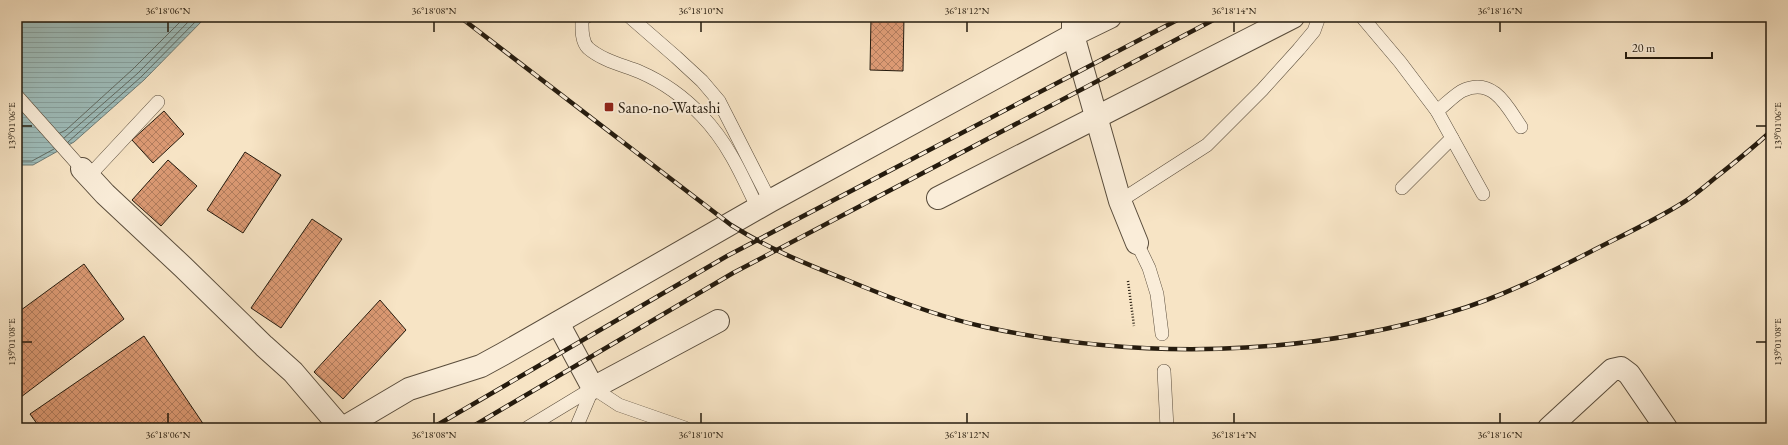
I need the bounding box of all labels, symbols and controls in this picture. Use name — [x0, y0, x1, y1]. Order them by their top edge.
text: 36°18'06"N — [146, 4, 191, 17]
text: 36°18'08"N — [412, 4, 457, 17]
text: 36°18'10"N — [679, 4, 724, 17]
text: 36°18'12"N — [945, 4, 990, 17]
text: 36°18'14"N — [1212, 4, 1257, 17]
text: 36°18'16"N — [1478, 4, 1523, 17]
scale bar — [1626, 34, 1712, 60]
text: 20 m — [1632, 40, 1656, 56]
place label: Sano-no-Watashi — [618, 97, 720, 118]
marker: Sano-no-Watashi — [603, 101, 615, 113]
text: 139°01'06"E — [5, 102, 18, 150]
text: 139°01'06"E — [1771, 102, 1784, 150]
text: 139°01'08"E — [5, 318, 18, 366]
text: 139°01'08"E — [1771, 318, 1784, 366]
text: 36°18'06"N — [146, 428, 191, 441]
text: 36°18'08"N — [412, 428, 457, 441]
text: 36°18'10"N — [679, 428, 724, 441]
text: 36°18'12"N — [945, 428, 990, 441]
text: 36°18'14"N — [1212, 428, 1257, 441]
text: 36°18'16"N — [1478, 428, 1523, 441]

